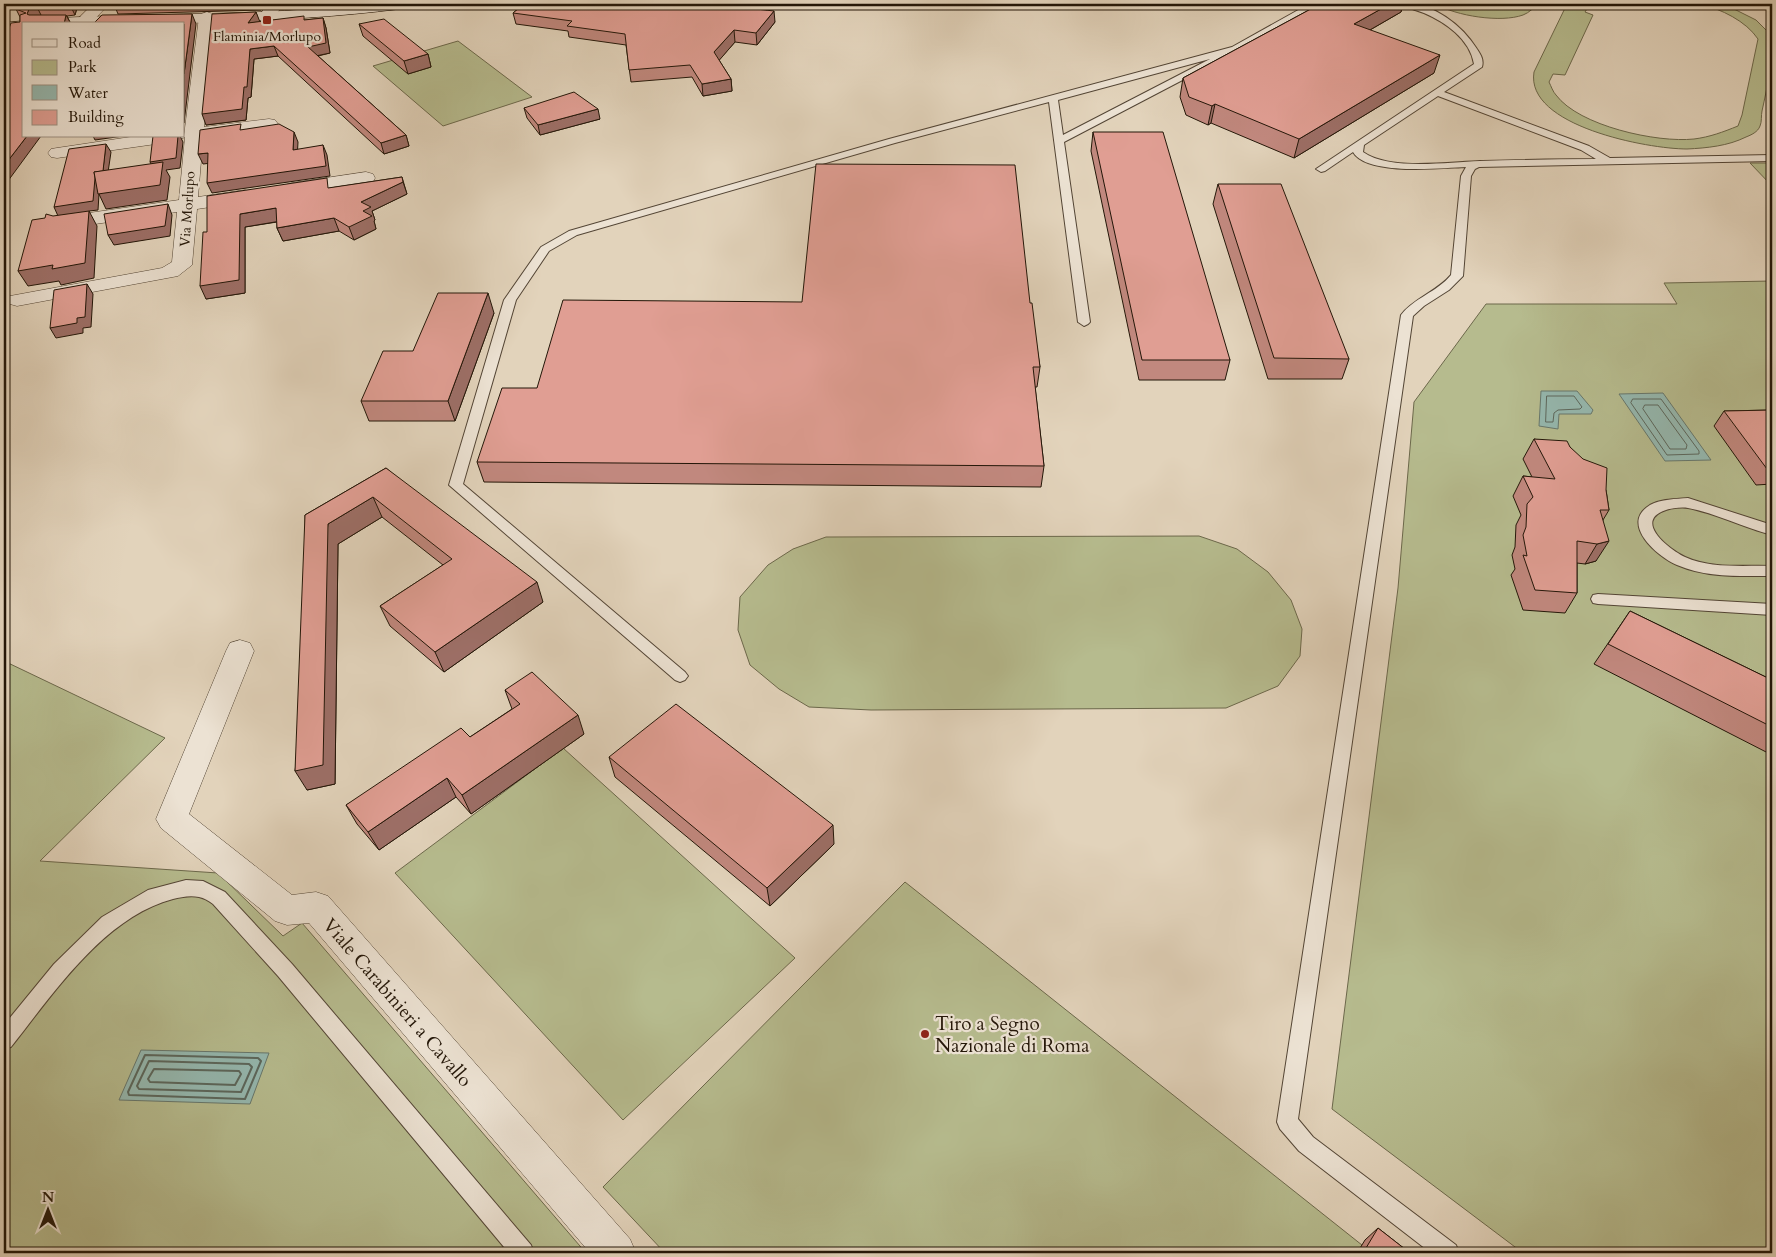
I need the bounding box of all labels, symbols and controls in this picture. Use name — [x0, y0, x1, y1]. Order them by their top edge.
marker: Flaminia/Morlupo — [261, 14, 273, 26]
legend — [22, 22, 185, 138]
place label: Flaminia/Morlupo — [213, 27, 321, 46]
text: Road — [68, 33, 101, 53]
text: Park — [68, 57, 97, 77]
text: Water — [67, 83, 109, 103]
text: Building — [68, 107, 124, 127]
street label: Via Morlupo — [175, 170, 200, 248]
street label: Viale Carabinieri a Cavallo — [317, 913, 478, 1092]
place label: Tiro a Segno Nazionale di Roma — [935, 1011, 1089, 1059]
marker: Tiro a Segno Nazionale di Roma — [919, 1028, 931, 1040]
north arrow — [22, 1184, 72, 1234]
text: N — [42, 1188, 54, 1207]

